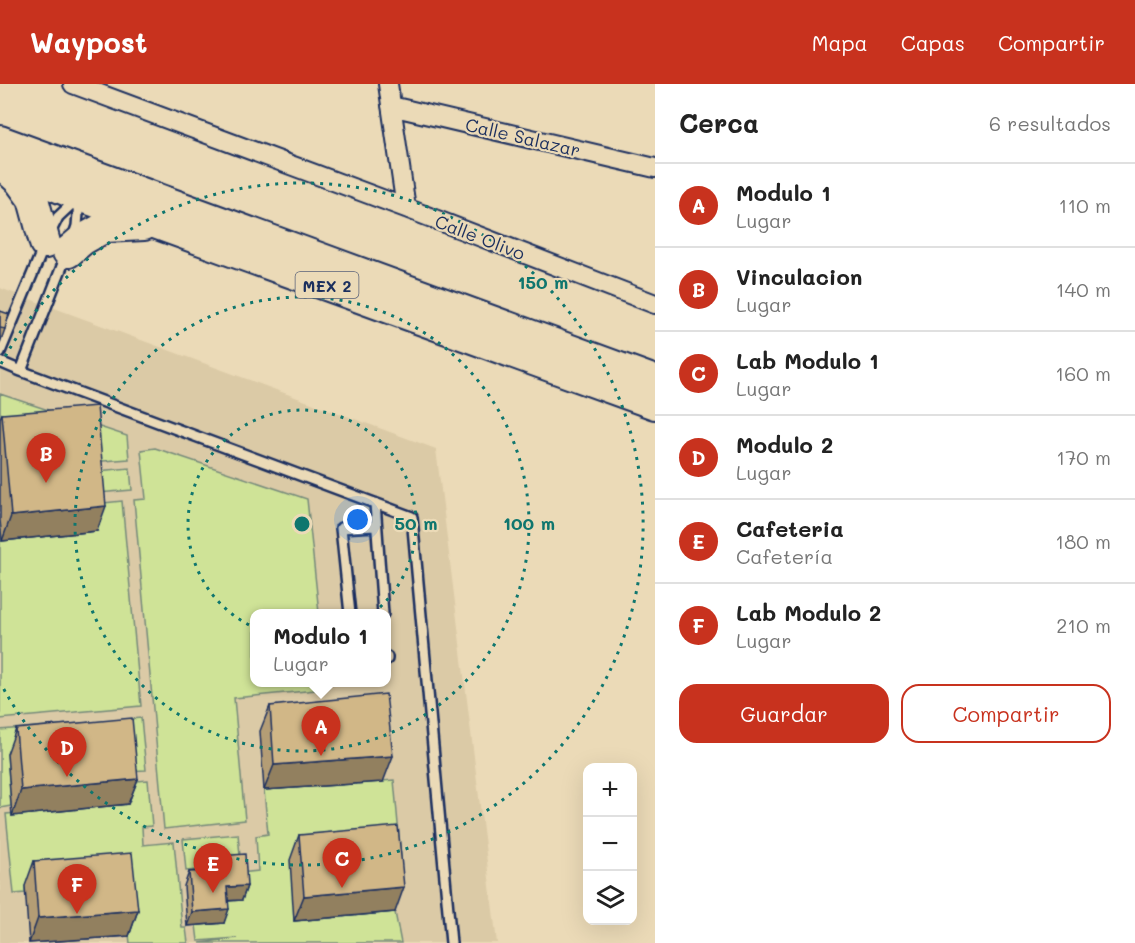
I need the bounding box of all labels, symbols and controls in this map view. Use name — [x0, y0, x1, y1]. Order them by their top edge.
text: Waypost — [30, 24, 147, 60]
text: Mapa — [812, 29, 868, 56]
text: Capas — [901, 29, 965, 56]
text: Compartir — [998, 29, 1105, 56]
text: Cerca — [679, 106, 759, 140]
text: 6 resultados — [989, 110, 1111, 136]
street label: Calle Salazar — [463, 112, 583, 162]
text: Modulo 1 — [736, 178, 831, 207]
text: A — [692, 192, 705, 218]
text: 110 m — [1058, 192, 1111, 218]
text: Lugar — [736, 207, 792, 233]
street label: Calle Olivo — [432, 209, 529, 265]
text: Vinculacion — [736, 262, 862, 291]
text: 150 m — [518, 270, 568, 294]
road number: MEX 2 — [296, 272, 358, 298]
text: B — [692, 276, 705, 302]
text: 140 m — [1056, 276, 1111, 302]
text: Lugar — [736, 291, 792, 317]
text: Lab Modulo 1 — [736, 346, 879, 375]
text: C — [691, 360, 706, 386]
text: 160 m — [1055, 360, 1111, 386]
text: Lugar — [736, 375, 792, 401]
text: Modulo 2 — [736, 430, 833, 459]
pin: B — [26, 434, 66, 483]
text: D — [691, 444, 706, 470]
text: 170 m — [1056, 444, 1111, 470]
text: Lugar — [736, 459, 792, 485]
your location — [343, 505, 372, 534]
text: 50 m — [395, 511, 437, 535]
text: 100 m — [503, 511, 555, 535]
centre of rings — [292, 514, 312, 534]
text: Cafeteria — [736, 514, 844, 543]
text: E — [692, 528, 705, 554]
text: 180 m — [1055, 528, 1111, 554]
text: Cafetería — [736, 543, 833, 569]
text: Lab Modulo 2 — [736, 598, 881, 627]
popup — [250, 609, 391, 687]
text: F — [692, 612, 705, 638]
text: 210 m — [1056, 612, 1111, 638]
text: Modulo 1 — [273, 621, 368, 650]
text: Lugar — [736, 627, 792, 653]
text: Lugar — [273, 650, 329, 676]
button: Guardar — [679, 684, 889, 743]
button: Compartir — [901, 684, 1111, 743]
pin: A — [302, 706, 340, 756]
pin: D — [48, 728, 86, 777]
map controls — [583, 763, 637, 925]
button: + — [583, 763, 637, 817]
button: − — [583, 817, 637, 871]
pin: C — [322, 838, 362, 888]
pin: E — [194, 844, 232, 893]
pin: F — [58, 864, 97, 914]
button: layers — [583, 871, 637, 925]

